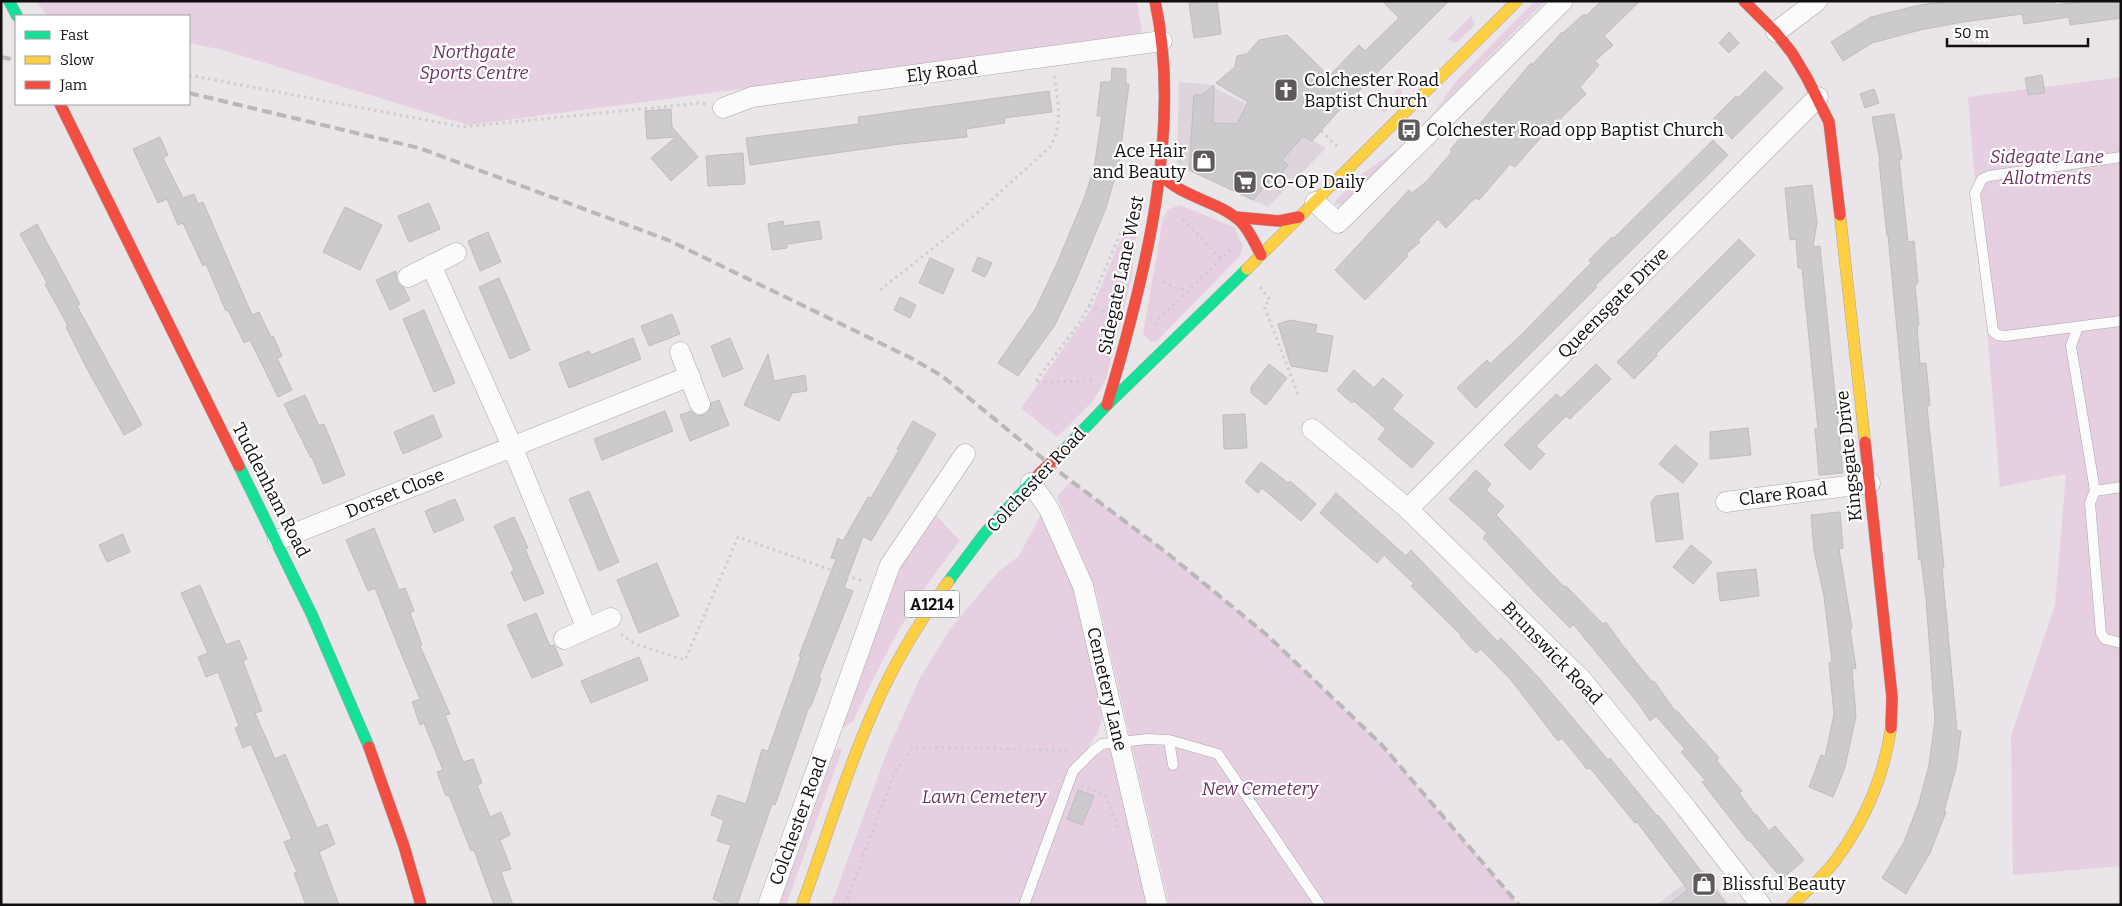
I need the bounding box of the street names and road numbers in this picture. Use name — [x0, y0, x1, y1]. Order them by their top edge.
street label: Ely Road — [905, 57, 979, 87]
street label: Sidegate Lane West — [1093, 193, 1149, 357]
street label: Queensgate Drive — [1553, 243, 1673, 363]
street label: Kingsgate Drive — [1831, 389, 1867, 523]
street label: Tuddenham Road — [228, 419, 315, 561]
street label: Colchester Road — [982, 423, 1090, 537]
street label: Dorset Close — [342, 463, 448, 523]
street label: Clare Road — [1737, 478, 1829, 510]
road number: A1214 — [904, 590, 960, 618]
street label: Brunswick Road — [1497, 597, 1607, 709]
street label: Cemetery Lane — [1082, 625, 1132, 753]
street label: Colchester Road — [765, 753, 832, 888]

